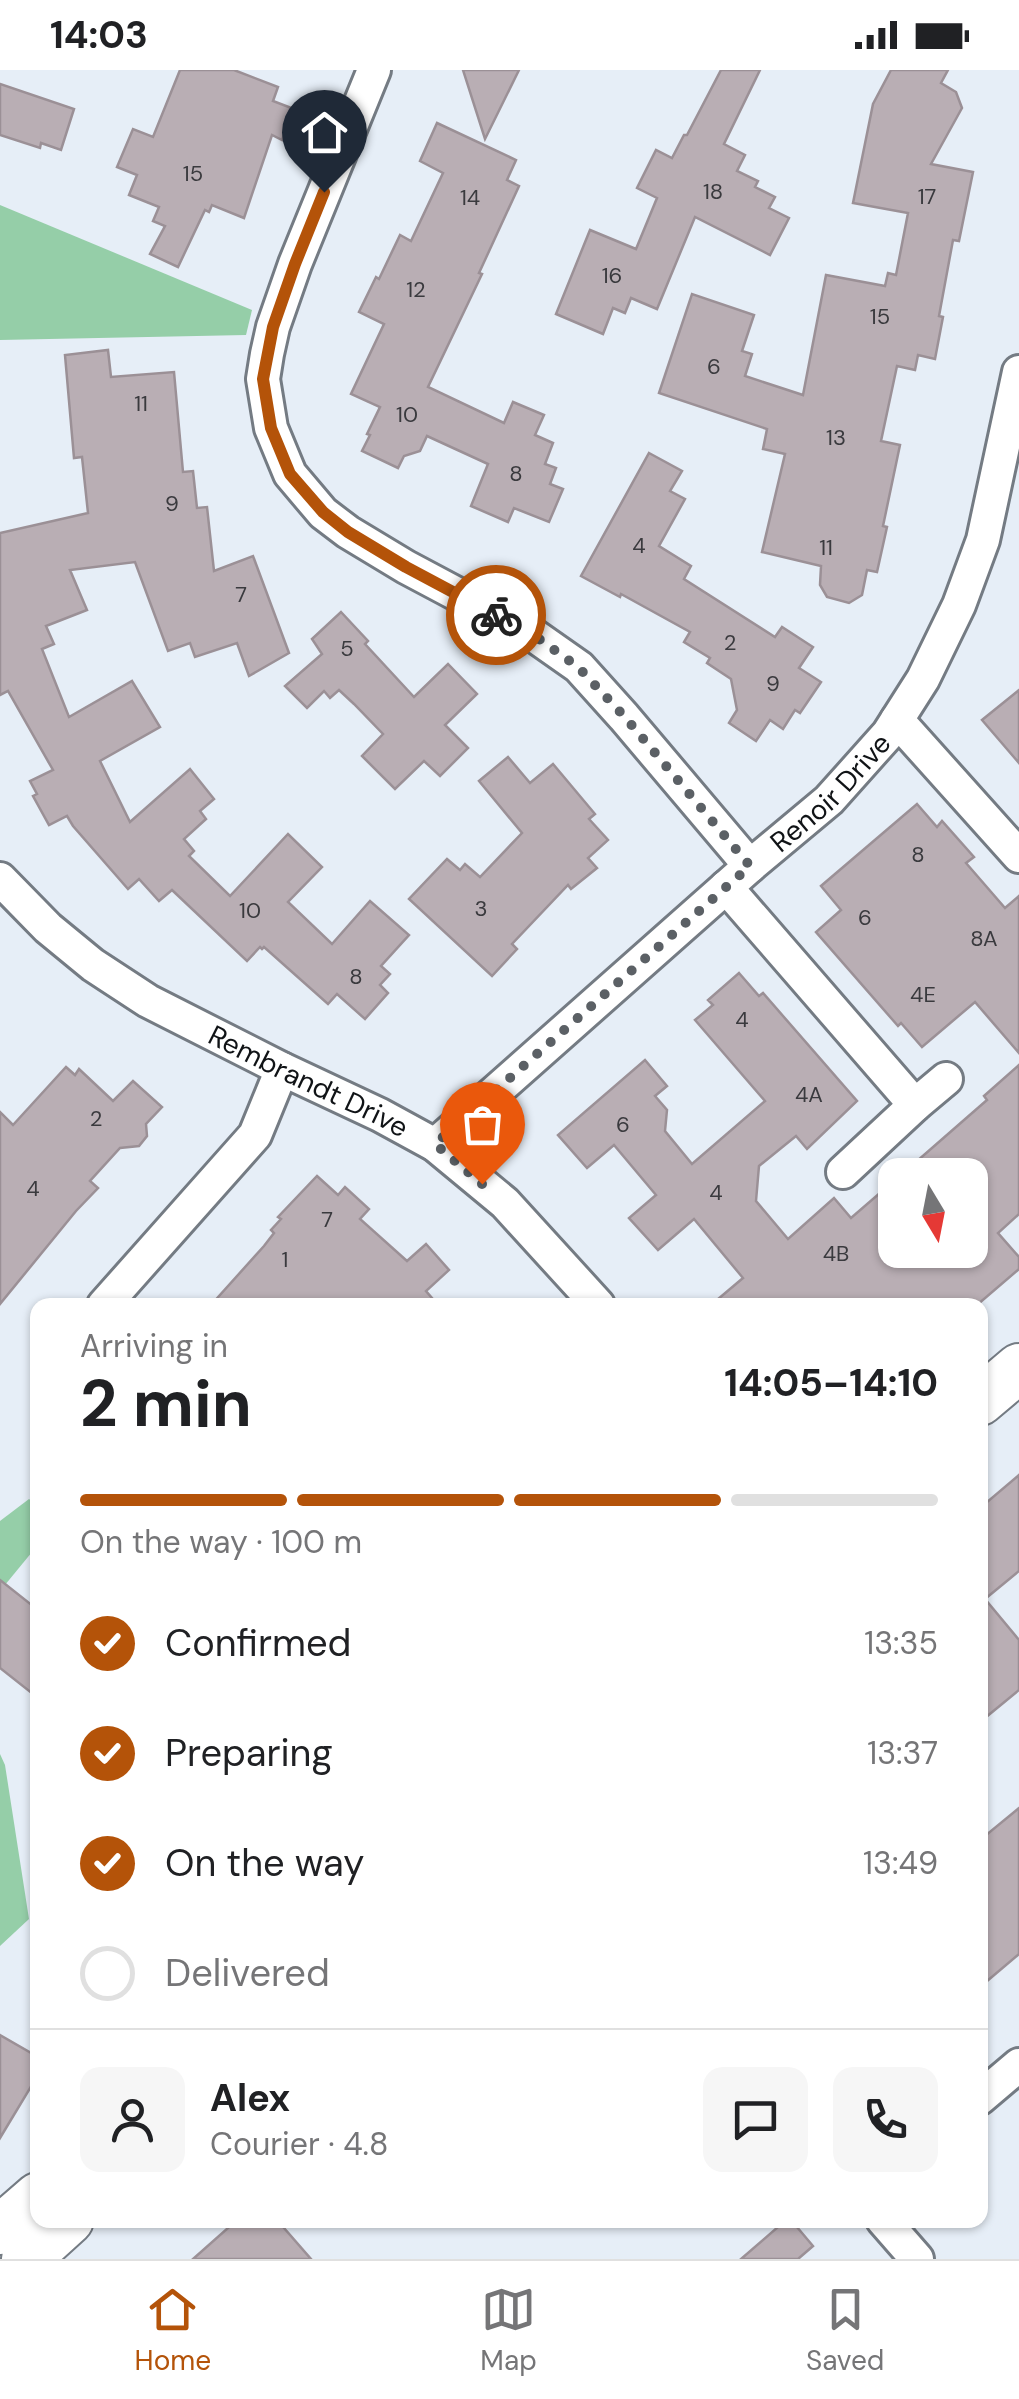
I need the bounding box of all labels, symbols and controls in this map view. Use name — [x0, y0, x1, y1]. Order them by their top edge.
text: 14:03 — [50, 10, 148, 60]
pin — [282, 90, 367, 193]
icon: home — [297, 105, 352, 160]
house number: 15 — [183, 159, 203, 188]
house number: 18 — [703, 177, 723, 206]
house number: 17 — [918, 182, 936, 211]
house number: 14 — [460, 183, 480, 212]
house number: 16 — [602, 261, 622, 290]
house number: 12 — [406, 275, 426, 304]
house number: 15 — [870, 302, 890, 331]
house number: 6 — [707, 352, 721, 381]
house number: 11 — [134, 389, 148, 418]
house number: 10 — [396, 400, 418, 429]
house number: 13 — [826, 423, 846, 452]
house number: 8 — [509, 459, 523, 488]
house number: 9 — [165, 489, 179, 518]
house number: 4 — [632, 531, 646, 560]
house number: 11 — [819, 533, 833, 562]
courier — [446, 565, 546, 665]
house number: 7 — [235, 580, 247, 609]
icon: bike — [469, 588, 524, 643]
house number: 2 — [724, 628, 736, 657]
house number: 5 — [340, 634, 354, 663]
house number: 9 — [766, 669, 780, 698]
street label: Renoir Drive — [762, 725, 899, 860]
house number: 8 — [911, 840, 925, 869]
house number: 3 — [474, 894, 488, 923]
house number: 10 — [239, 896, 261, 925]
house number: 6 — [858, 903, 872, 932]
house number: 8A — [970, 924, 998, 953]
house number: 8 — [349, 962, 363, 991]
house number: 4E — [910, 980, 936, 1009]
house number: 4 — [735, 1005, 749, 1034]
street label: Rembrandt Drive — [202, 1016, 415, 1146]
house number: 4A — [795, 1080, 823, 1109]
pin — [440, 1082, 525, 1185]
icon: bag — [455, 1097, 510, 1152]
house number: 2 — [90, 1104, 102, 1133]
house number: 6 — [616, 1110, 630, 1139]
north arrow — [878, 1158, 988, 1268]
map controls — [878, 1158, 988, 1268]
house number: 4 — [26, 1174, 40, 1203]
house number: 4 — [709, 1178, 723, 1207]
house number: 7 — [321, 1205, 333, 1234]
house number: 4B — [823, 1239, 849, 1268]
house number: 1 — [282, 1245, 288, 1274]
text: Arriving in — [80, 1325, 228, 1367]
text: 14:05–14:10 — [724, 1358, 938, 1408]
text: 2 min — [80, 1362, 252, 1446]
text: On the way · 100 m — [80, 1521, 362, 1563]
icon: check — [80, 1616, 135, 1671]
text: Confirmed — [165, 1618, 351, 1668]
text: 13:35 — [864, 1622, 938, 1664]
icon: check — [80, 1726, 135, 1781]
text: Preparing — [165, 1728, 333, 1778]
text: 13:37 — [867, 1732, 938, 1774]
icon: check — [80, 1836, 135, 1891]
text: On the way — [165, 1838, 364, 1888]
text: 13:49 — [863, 1842, 938, 1884]
text: Delivered — [165, 1948, 330, 1998]
button: person — [80, 2067, 185, 2172]
button: chat — [703, 2067, 808, 2172]
button: phone — [833, 2067, 938, 2172]
text: Alex — [210, 2073, 290, 2123]
text: Courier · 4.8 — [210, 2123, 388, 2165]
tab: Home — [135, 2282, 211, 2379]
tab: Map — [480, 2282, 537, 2379]
tab: Saved — [806, 2282, 884, 2379]

